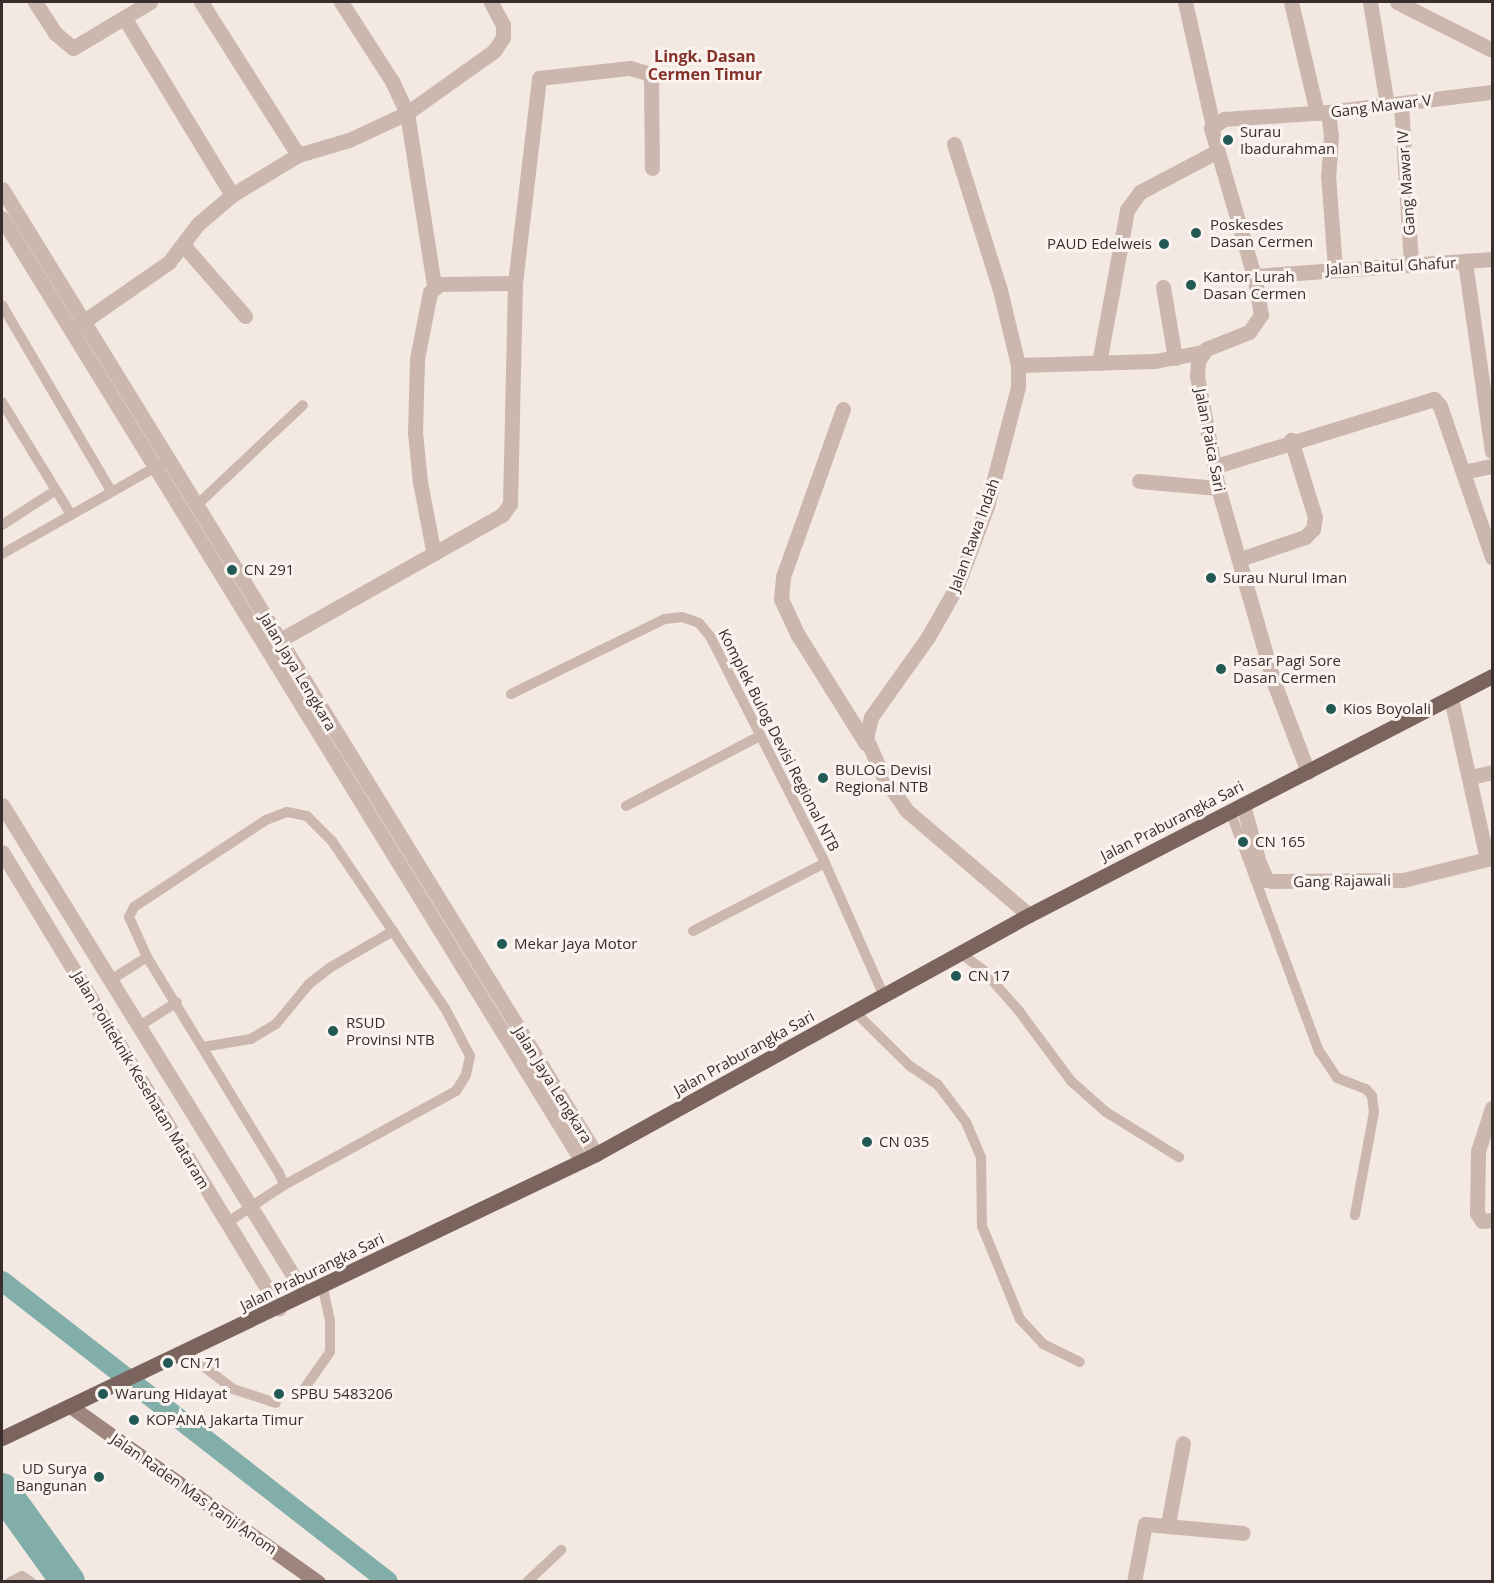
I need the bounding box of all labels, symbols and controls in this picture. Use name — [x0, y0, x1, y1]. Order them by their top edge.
district label: Lingk. Dasan Cermen Timur — [648, 46, 762, 84]
street label: Gang Mawar V — [1330, 91, 1432, 121]
place label: Surau Ibadurahman — [1240, 122, 1335, 157]
street label: Gang Mawar IV — [1393, 130, 1419, 236]
marker: Surau Ibadurahman — [1221, 133, 1235, 147]
place label: Poskesdes Dasan Cermen — [1210, 215, 1313, 250]
marker: Poskesdes Dasan Cermen — [1187, 224, 1205, 242]
place label: PAUD Edelweis — [1047, 235, 1152, 253]
marker: PAUD Edelweis — [1157, 237, 1171, 251]
street label: Jalan Baitul Ghafur — [1325, 254, 1457, 278]
place label: Kantor Lurah Dasan Cermen — [1203, 267, 1306, 302]
marker: Kantor Lurah Dasan Cermen — [1184, 278, 1198, 292]
street label: Jalan Paica Sari — [1191, 387, 1229, 493]
street label: Jalan Rawa Indah — [945, 476, 1003, 594]
place label: CN 291 — [244, 561, 294, 579]
marker: CN 291 — [225, 563, 239, 577]
place label: Surau Nurul Iman — [1223, 569, 1347, 587]
marker: Surau Nurul Iman — [1204, 571, 1218, 585]
street label: Jalan Jaya Lengkara — [256, 610, 340, 734]
street label: Komplek Bulog Devisi Regional NTB — [715, 626, 843, 854]
place label: Pasar Pagi Sore Dasan Cermen — [1233, 651, 1341, 686]
marker: Pasar Pagi Sore Dasan Cermen — [1214, 662, 1228, 676]
place label: Kios Boyolali — [1343, 700, 1431, 718]
marker: Kios Boyolali — [1324, 702, 1338, 716]
place label: BULOG Devisi Regional NTB — [835, 760, 931, 795]
marker: BULOG Devisi Regional NTB — [816, 771, 830, 785]
street label: Jalan Praburangka Sari — [1098, 777, 1246, 865]
place label: CN 165 — [1255, 833, 1305, 851]
marker: CN 165 — [1236, 835, 1250, 849]
street label: Gang Rajawali — [1293, 871, 1391, 891]
place label: Mekar Jaya Motor — [514, 935, 637, 953]
marker: Mekar Jaya Motor — [495, 937, 509, 951]
place label: CN 17 — [968, 967, 1010, 985]
street label: Jalan Politeknik Kesehatan Mataram — [69, 968, 213, 1192]
marker: CN 17 — [949, 969, 963, 983]
street label: Jalan Praburangka Sari — [671, 1007, 817, 1099]
place label: RSUD Provinsi NTB — [346, 1013, 435, 1048]
marker: RSUD Provinsi NTB — [324, 1022, 342, 1040]
street label: Jalan Jaya Lengkara — [510, 1023, 596, 1147]
place label: CN 035 — [879, 1133, 929, 1151]
marker: CN 035 — [860, 1135, 874, 1149]
street label: Jalan Praburangka Sari — [237, 1229, 387, 1315]
place label: CN 71 — [180, 1354, 222, 1372]
marker: CN 71 — [161, 1356, 175, 1370]
place label: Warung Hidayat — [115, 1385, 227, 1403]
place label: SPBU 5483206 — [291, 1385, 393, 1403]
marker: Warung Hidayat — [96, 1387, 110, 1401]
marker: SPBU 5483206 — [272, 1387, 286, 1401]
place label: KOPANA Jakarta Timur — [146, 1411, 304, 1429]
marker: KOPANA Jakarta Timur — [127, 1413, 141, 1427]
street label: Jalan Raden Mas Panji Anom — [108, 1430, 280, 1558]
place label: UD Surya Bangunan — [16, 1459, 87, 1494]
marker: UD Surya Bangunan — [92, 1470, 106, 1484]

